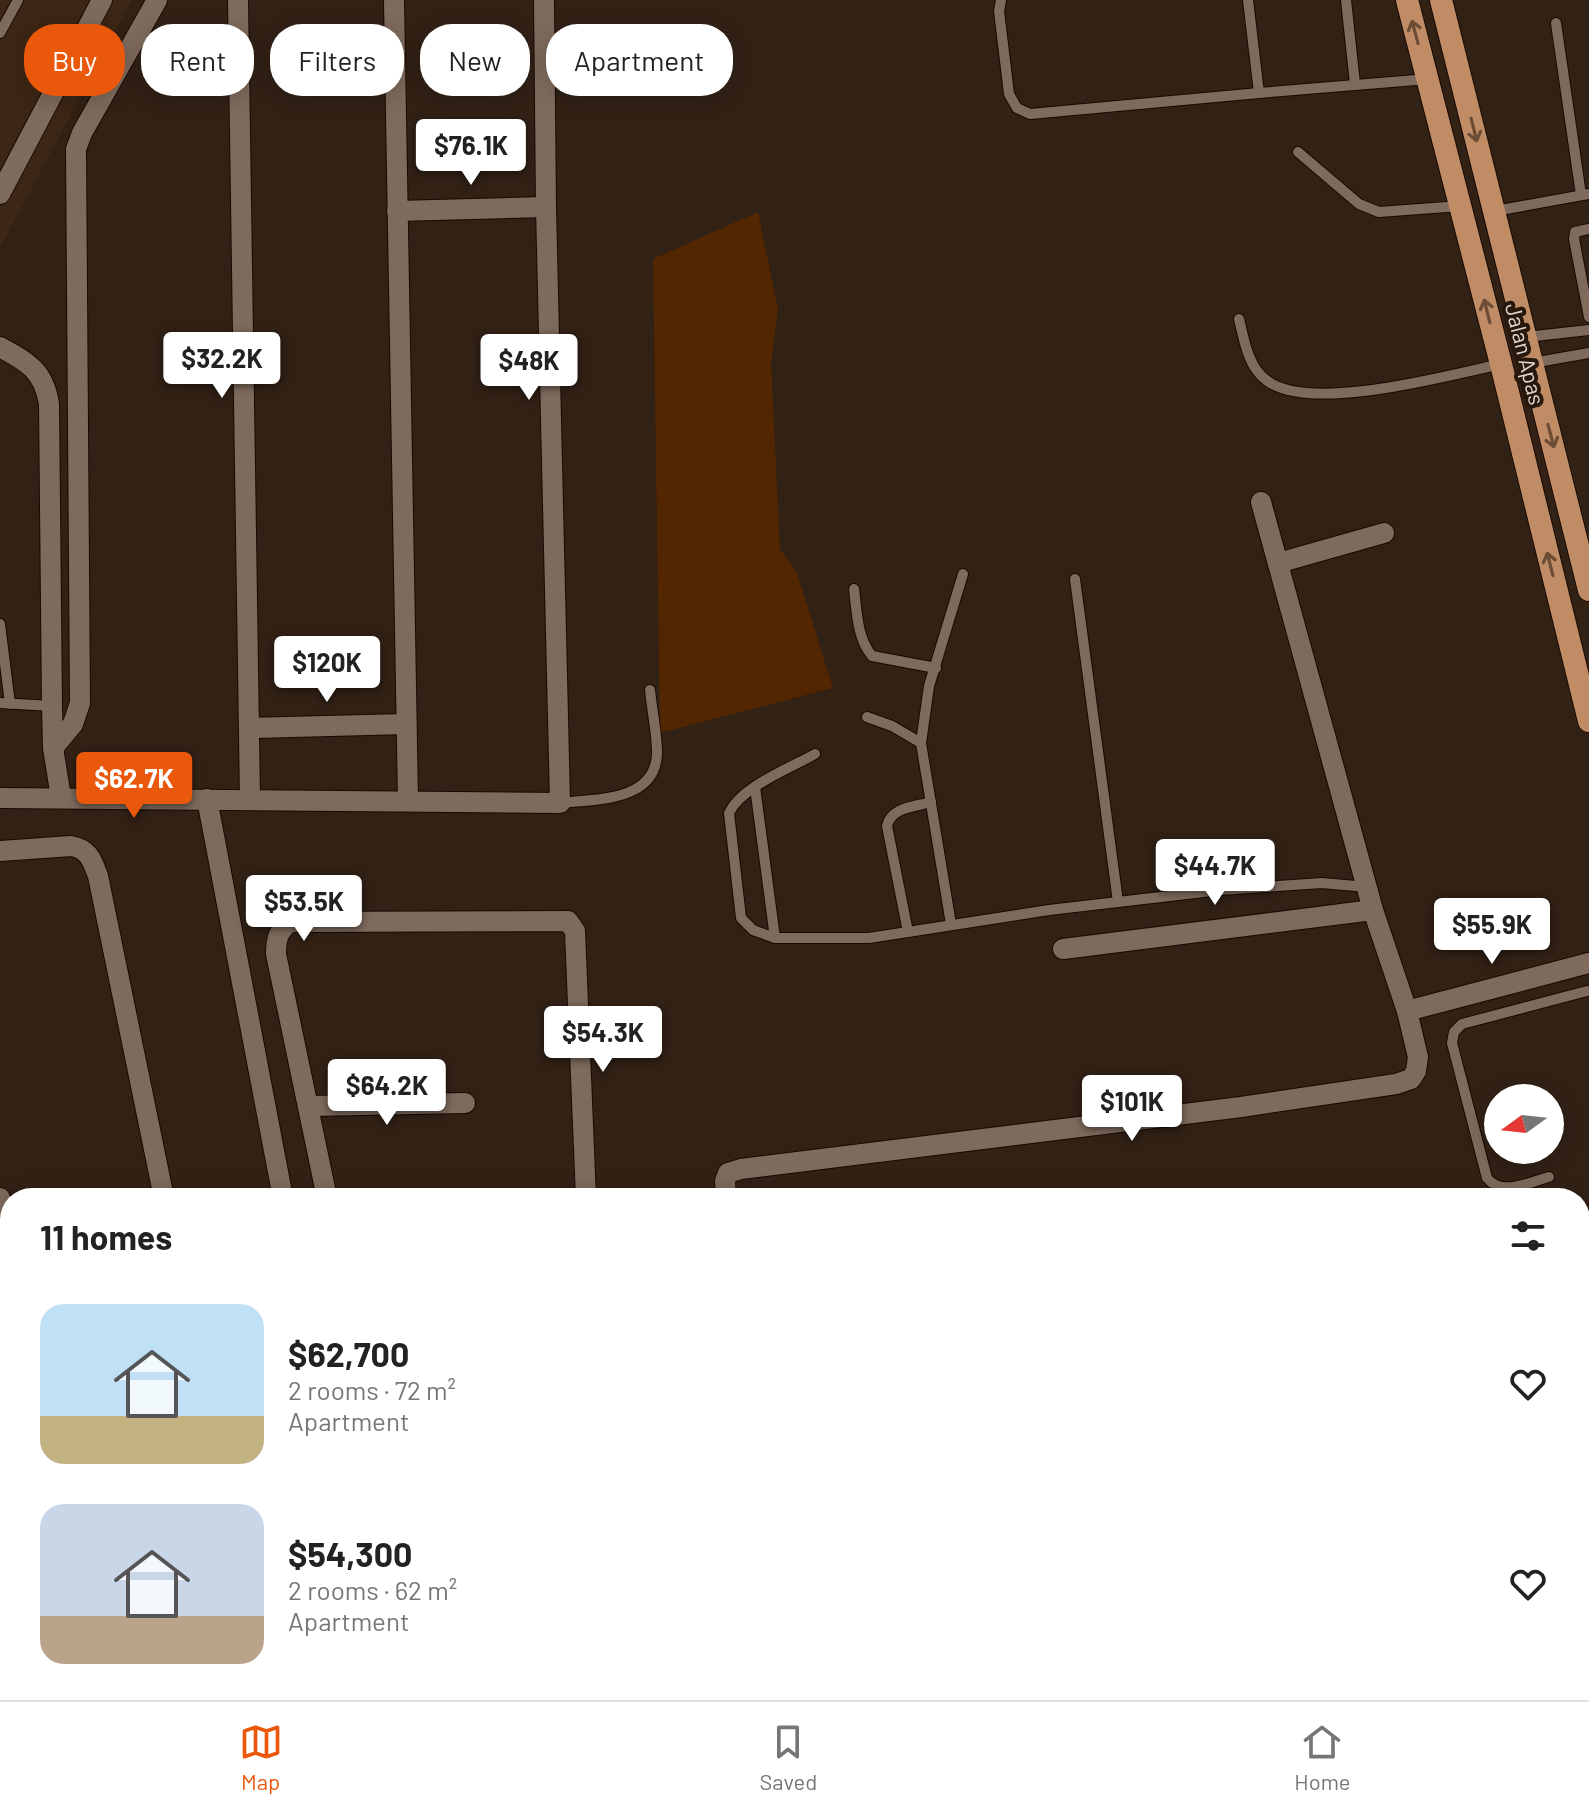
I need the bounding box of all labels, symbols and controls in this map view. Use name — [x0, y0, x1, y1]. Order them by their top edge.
one-way arrow — [1407, 20, 1422, 46]
chip: Buy — [24, 24, 125, 96]
chip: Rent — [141, 24, 254, 96]
chip: Filters — [270, 24, 404, 96]
chip: New — [420, 24, 530, 96]
chip: Apartment — [546, 24, 733, 96]
one-way arrow — [1468, 116, 1483, 142]
pin: $76.1K — [406, 119, 536, 187]
text: $76.1K — [434, 129, 508, 160]
one-way arrow — [1479, 299, 1494, 325]
street label: Jalan Apas — [1501, 300, 1551, 407]
pin: $32.2K — [157, 332, 287, 400]
pin: $48K — [482, 334, 576, 402]
text: $32.2K — [181, 342, 263, 373]
text: $48K — [499, 344, 559, 375]
one-way arrow — [1545, 423, 1560, 449]
one-way arrow — [1542, 551, 1557, 577]
pin: $120K — [271, 636, 383, 704]
text: $120K — [292, 646, 362, 677]
pin: $62.7K — [69, 752, 199, 820]
text: $62.7K — [94, 762, 174, 793]
pin: $44.7K — [1150, 839, 1280, 907]
text: $44.7K — [1174, 849, 1256, 880]
pin: $53.5K — [239, 875, 369, 943]
text: $53.5K — [264, 885, 344, 916]
pin: $55.9K — [1427, 898, 1557, 966]
text: $55.9K — [1452, 908, 1532, 939]
pin: $54.3K — [538, 1006, 668, 1074]
text: $54.3K — [562, 1016, 644, 1047]
pin: $64.2K — [322, 1059, 452, 1127]
text: $64.2K — [346, 1069, 428, 1100]
pin: $101K — [1076, 1075, 1188, 1143]
north arrow — [1484, 1084, 1564, 1164]
map controls — [1484, 1084, 1564, 1164]
text: $101K — [1100, 1085, 1164, 1116]
icon: filters — [1506, 1214, 1550, 1258]
text: 11 homes — [40, 1216, 172, 1257]
text: $62,700 — [288, 1333, 409, 1374]
icon: home — [104, 1336, 200, 1432]
icon: heart — [1506, 1362, 1550, 1406]
text: 2 rooms · 72 m² — [288, 1374, 456, 1405]
text: Apartment — [288, 1405, 409, 1436]
text: $54,300 — [288, 1533, 412, 1574]
icon: home — [104, 1536, 200, 1632]
icon: heart — [1506, 1562, 1550, 1606]
text: 2 rooms · 62 m² — [288, 1574, 457, 1605]
text: Apartment — [288, 1605, 409, 1636]
tab: Map — [239, 1720, 283, 1794]
tab: Saved — [760, 1720, 817, 1794]
tab: Home — [1294, 1720, 1350, 1794]

